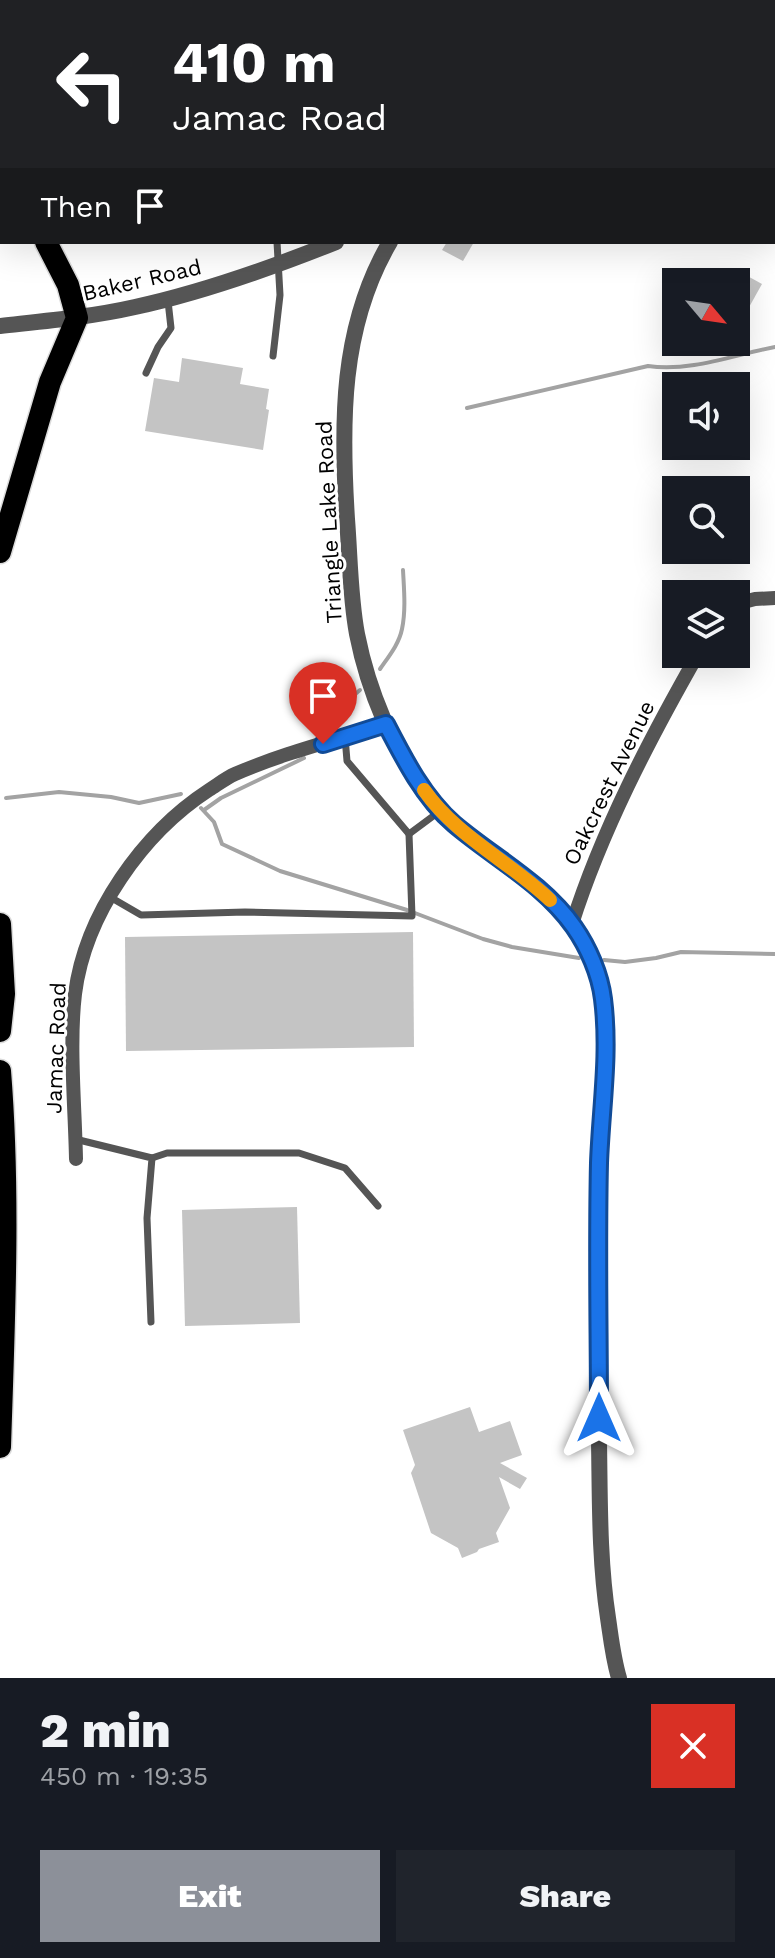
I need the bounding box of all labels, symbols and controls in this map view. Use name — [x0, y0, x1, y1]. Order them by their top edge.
text: 410 m — [172, 30, 336, 96]
icon: left — [40, 32, 144, 136]
text: Jamac Road — [172, 97, 387, 139]
icon: arrive — [128, 184, 172, 228]
text: Then — [40, 189, 112, 224]
street label: Baker Road — [80, 254, 204, 306]
north arrow — [662, 268, 750, 356]
map controls — [662, 268, 750, 668]
button: sound — [662, 372, 750, 460]
street label: Triangle Lake Road — [311, 420, 347, 624]
button: search — [662, 476, 750, 564]
button: layers — [662, 580, 750, 668]
pin — [289, 662, 357, 744]
icon: arrive — [301, 674, 345, 718]
street label: Oakcrest Avenue — [558, 697, 660, 869]
street label: Jamac Road — [41, 982, 71, 1114]
position arrow — [557, 1376, 641, 1460]
text: 2 min — [40, 1702, 171, 1759]
button: close — [651, 1704, 735, 1788]
text: 450 m · 19:35 — [40, 1761, 208, 1791]
button: Exit — [40, 1850, 380, 1942]
button: Share — [396, 1850, 735, 1942]

